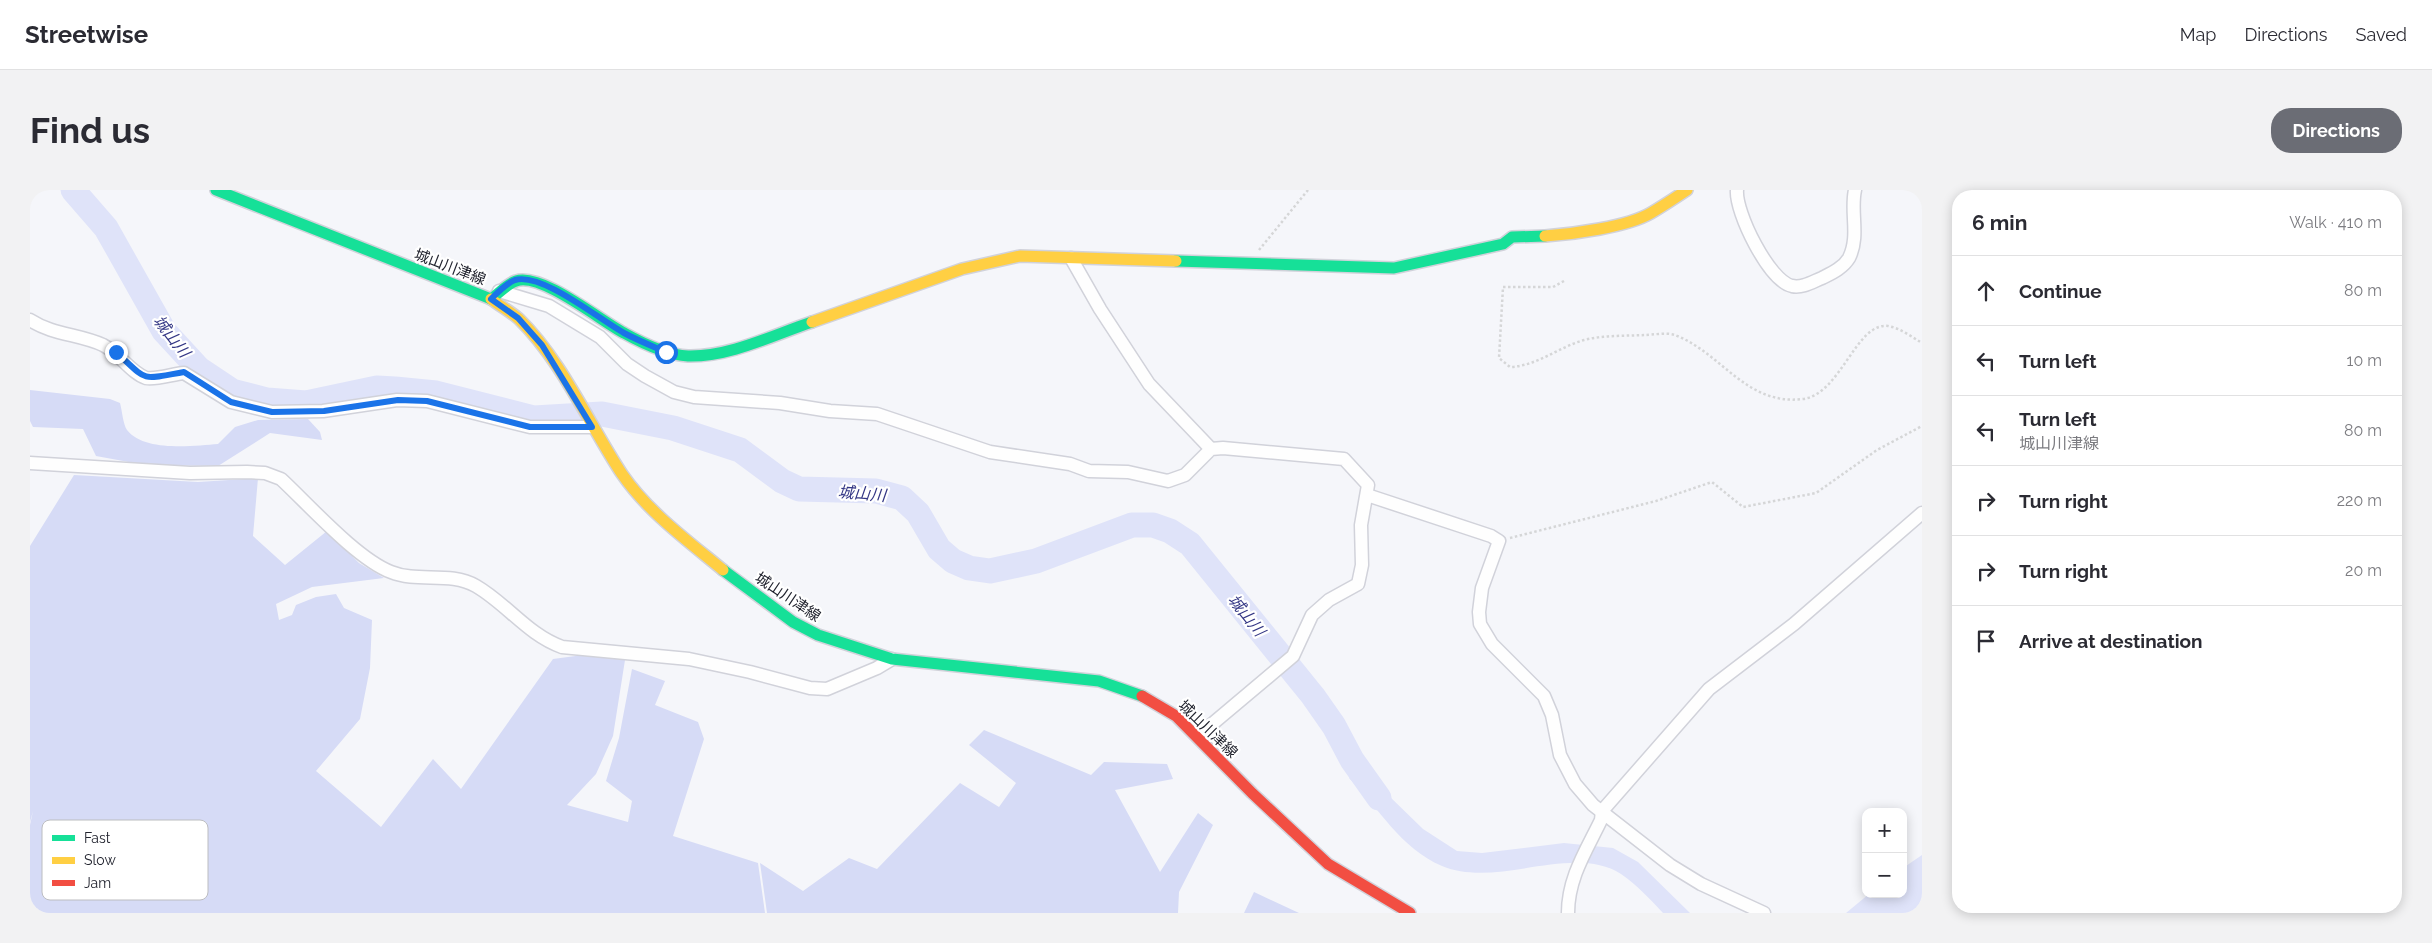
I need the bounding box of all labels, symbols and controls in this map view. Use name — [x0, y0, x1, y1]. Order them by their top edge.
text: Streetwise — [25, 20, 148, 49]
text: Map — [2180, 24, 2216, 45]
text: Directions — [2244, 24, 2328, 45]
text: Saved — [2356, 24, 2407, 45]
button: Directions — [2271, 108, 2402, 153]
text: Find us — [30, 110, 150, 151]
text: 6 min — [1972, 210, 2027, 235]
text: Walk · 410 m — [2289, 213, 2382, 232]
street label: 城山川津線 — [412, 245, 488, 289]
icon: ahead — [1972, 277, 2000, 305]
text: Continue — [2019, 280, 2102, 302]
text: 80 m — [2344, 281, 2382, 300]
water label: 城山川 — [149, 312, 195, 363]
route end — [105, 341, 128, 364]
route start — [655, 341, 678, 364]
icon: left — [1972, 347, 2000, 375]
text: Turn left — [2019, 350, 2096, 372]
text: 10 m — [2347, 351, 2382, 370]
text: Turn left — [2019, 408, 2096, 430]
icon: left — [1972, 417, 2000, 445]
text: 80 m — [2344, 421, 2382, 440]
text: 城山川津線 — [2019, 434, 2099, 453]
water label: 城山川 — [837, 482, 889, 505]
icon: right — [1972, 487, 2000, 515]
text: Turn right — [2019, 490, 2108, 512]
text: 220 m — [2337, 491, 2382, 510]
icon: right — [1972, 557, 2000, 585]
text: Turn right — [2019, 560, 2108, 582]
text: 20 m — [2345, 561, 2382, 580]
street label: 城山川津線 — [752, 569, 824, 625]
water label: 城山川 — [1224, 591, 1270, 641]
icon: arrive — [1972, 627, 2000, 655]
text: Arrive at destination — [2019, 630, 2203, 652]
street label: 城山川津線 — [1175, 696, 1241, 762]
map controls — [1862, 808, 1907, 898]
button: + — [1862, 808, 1907, 853]
legend — [42, 820, 208, 900]
text: Fast — [84, 830, 111, 846]
text: Slow — [84, 852, 116, 868]
button: − — [1862, 853, 1907, 898]
text: Jam — [84, 875, 111, 891]

